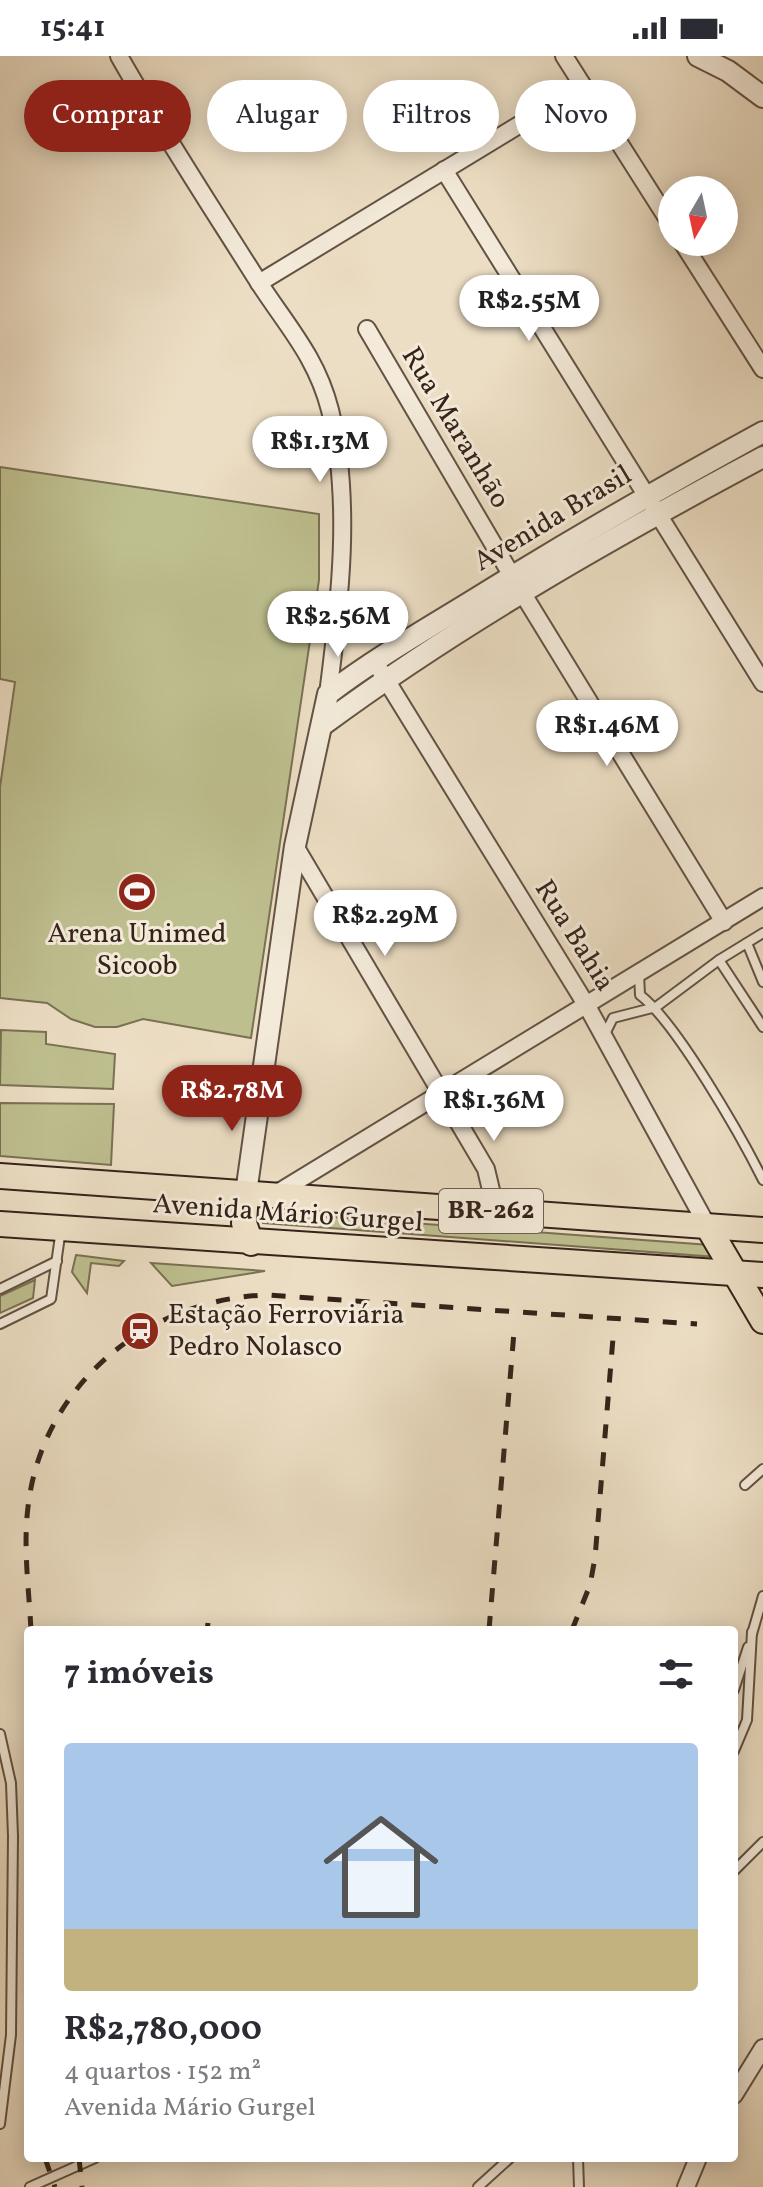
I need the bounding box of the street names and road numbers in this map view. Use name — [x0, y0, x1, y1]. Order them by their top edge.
street label: Rua Maranhão — [391, 340, 519, 516]
street label: Avenida Brasil — [467, 456, 639, 582]
street label: Rua Bahia — [524, 873, 624, 999]
street label: Avenida Mário Gurgel — [152, 1185, 424, 1243]
road number: BR-262 — [439, 1189, 543, 1233]

